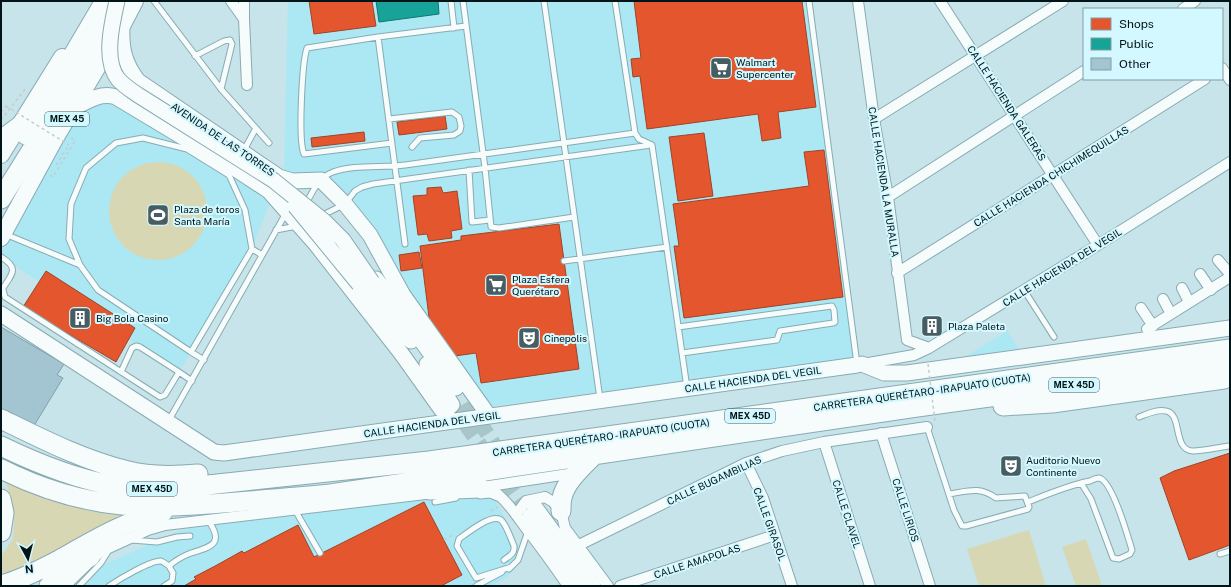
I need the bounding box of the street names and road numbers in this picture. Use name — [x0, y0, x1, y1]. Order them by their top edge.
street label: CALLE HACIENDA GALERAS — [965, 43, 1049, 163]
street label: AVENIDA DE LAS TORRES — [169, 100, 277, 178]
street label: CALLE HACIENDA LA MURALLA — [866, 106, 902, 258]
road number: MEX 45 — [45, 112, 89, 126]
street label: CALLE HACIENDA CHICHIMEQUILLAS — [971, 123, 1131, 229]
street label: CALLE HACIENDA DEL VEGIL — [1000, 225, 1124, 309]
street label: CALLE HACIENDA DEL VEGIL — [684, 363, 822, 395]
street label: CARRETERA QUERÉTARO - IRAPUATO (CUOTA) — [813, 371, 1031, 413]
road number: MEX 45D — [1049, 378, 1099, 392]
street label: CALLE HACIENDA DEL VEGIL — [363, 408, 501, 440]
road number: MEX 45D — [725, 409, 775, 423]
street label: CARRETERA QUERÉTARO - IRAPUATO (CUOTA) — [492, 416, 710, 458]
street label: CALLE BUGAMBILIAS — [665, 453, 763, 507]
street label: CALLE LIRIOS — [890, 477, 922, 544]
street label: CALLE CLAVEL — [830, 478, 864, 550]
road number: MEX 45D — [127, 482, 177, 496]
street label: CALLE GIRASOL — [751, 485, 789, 563]
street label: CALLE AMAPOLAS — [652, 541, 742, 581]

